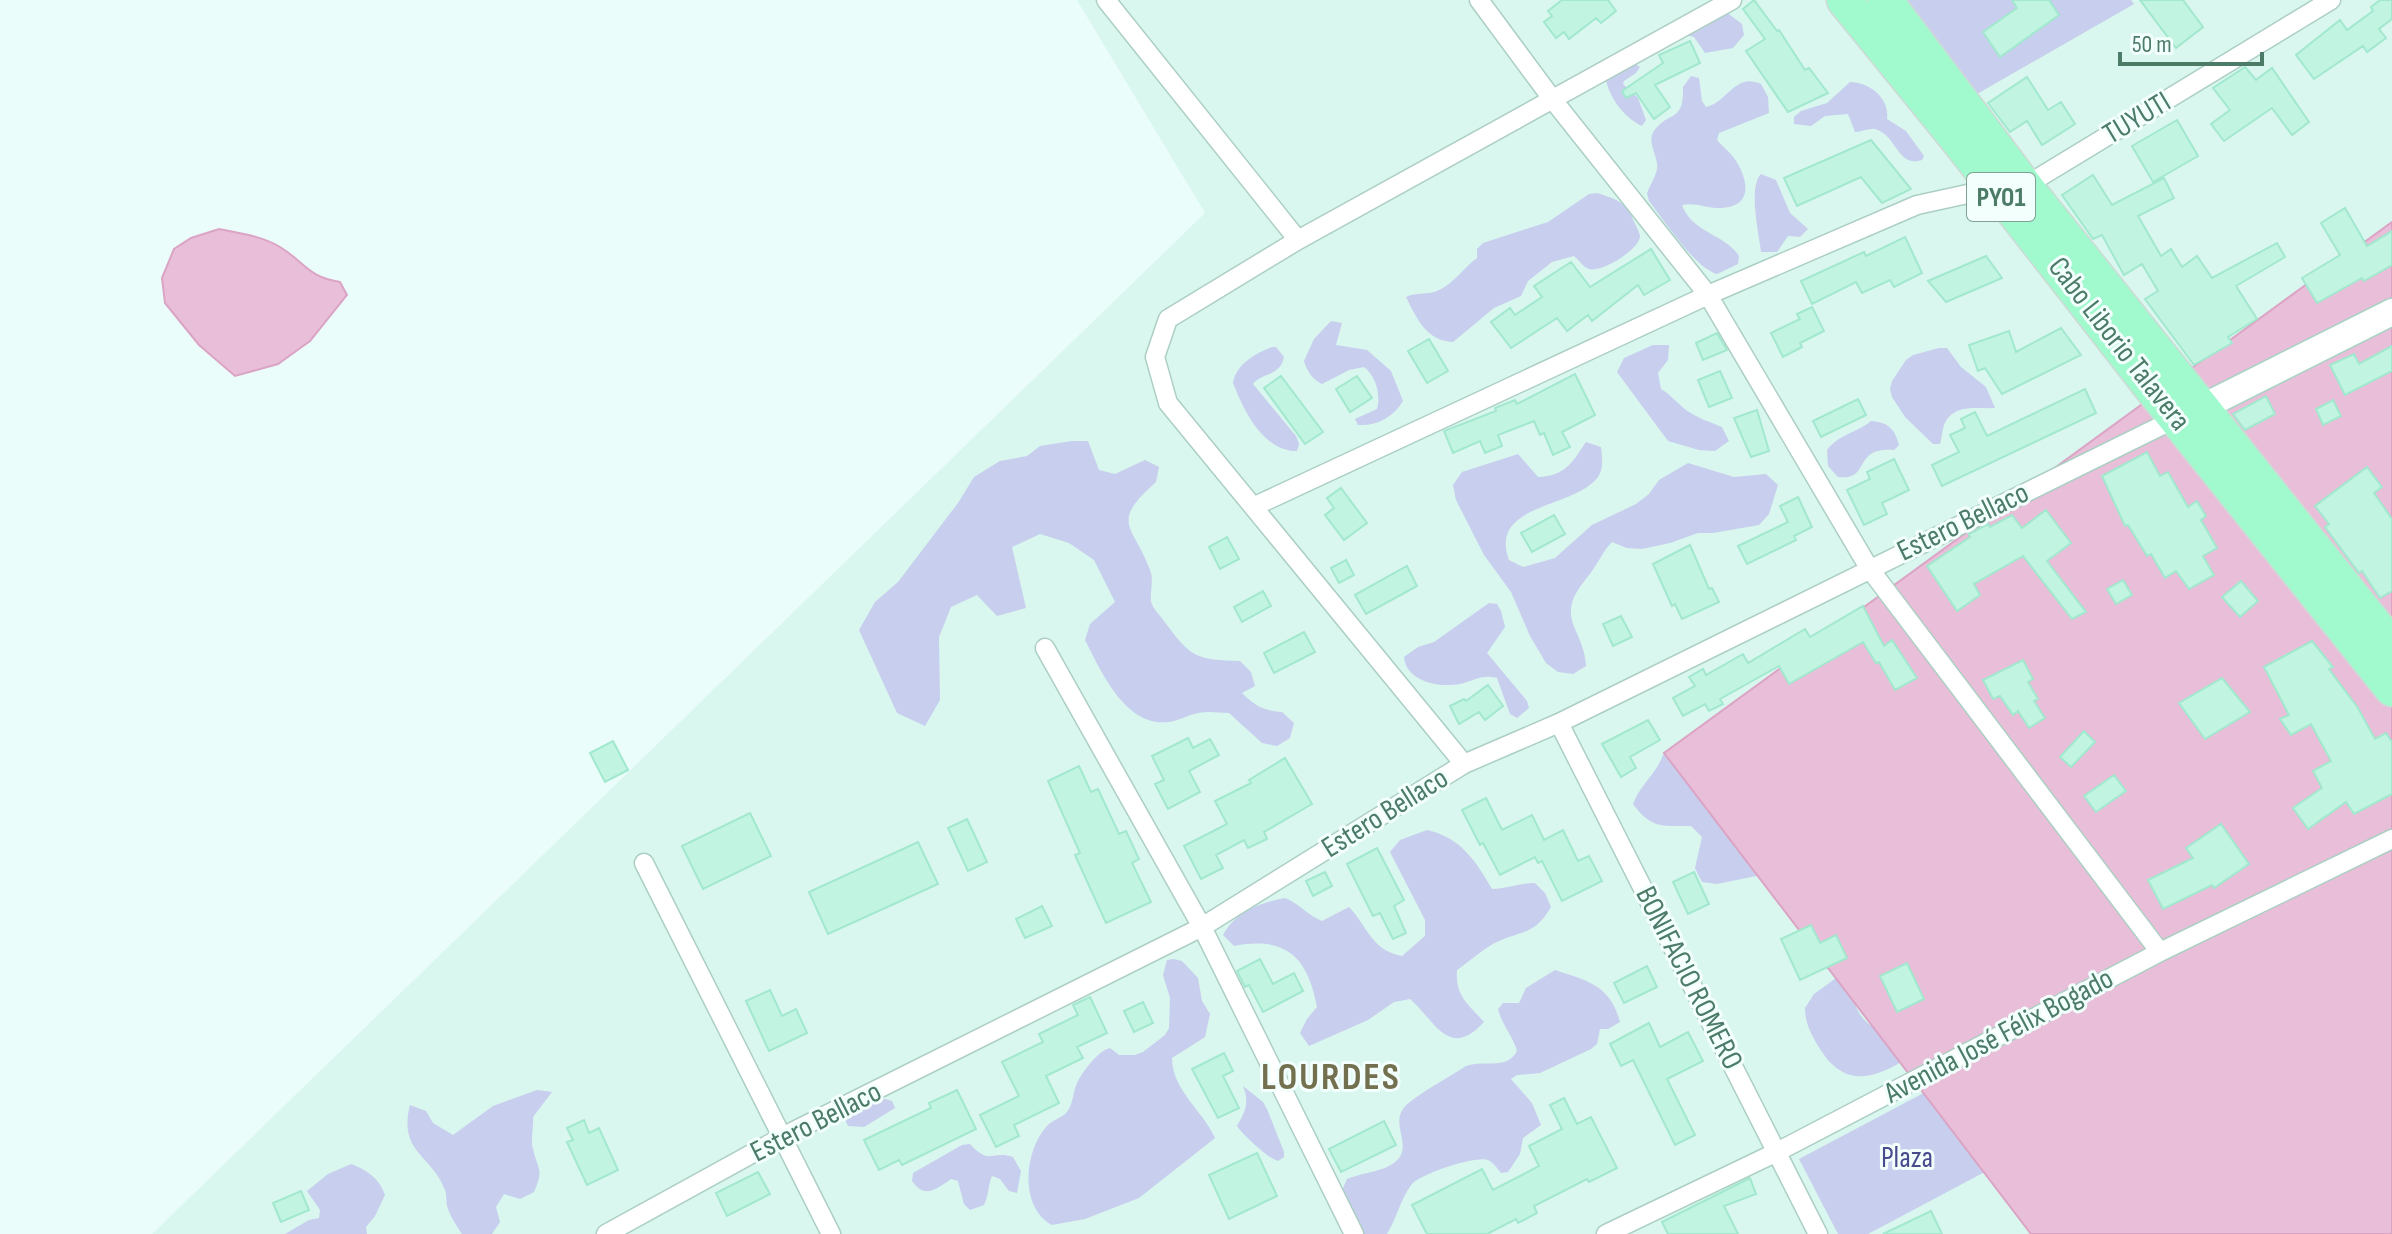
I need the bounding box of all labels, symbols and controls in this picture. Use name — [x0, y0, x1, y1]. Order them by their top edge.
scale bar — [2120, 16, 2262, 66]
text: 50 m — [2132, 30, 2172, 59]
street label: TUYUTI — [2097, 84, 2177, 152]
road number: PY01 — [1967, 173, 2035, 221]
street label: Cabo Liborio Talavera — [2040, 250, 2198, 438]
street label: Estero Bellaco — [1891, 475, 2035, 569]
street label: Estero Bellaco — [1315, 760, 1455, 866]
street label: BONIFACIO ROMERO — [1627, 880, 1751, 1076]
street label: Avenida José Félix Bogado — [1878, 960, 2120, 1112]
district label: LOURDES — [1261, 1055, 1401, 1100]
street label: Estero Bellaco — [745, 1074, 887, 1170]
park label: Plaza — [1881, 1140, 1933, 1176]

